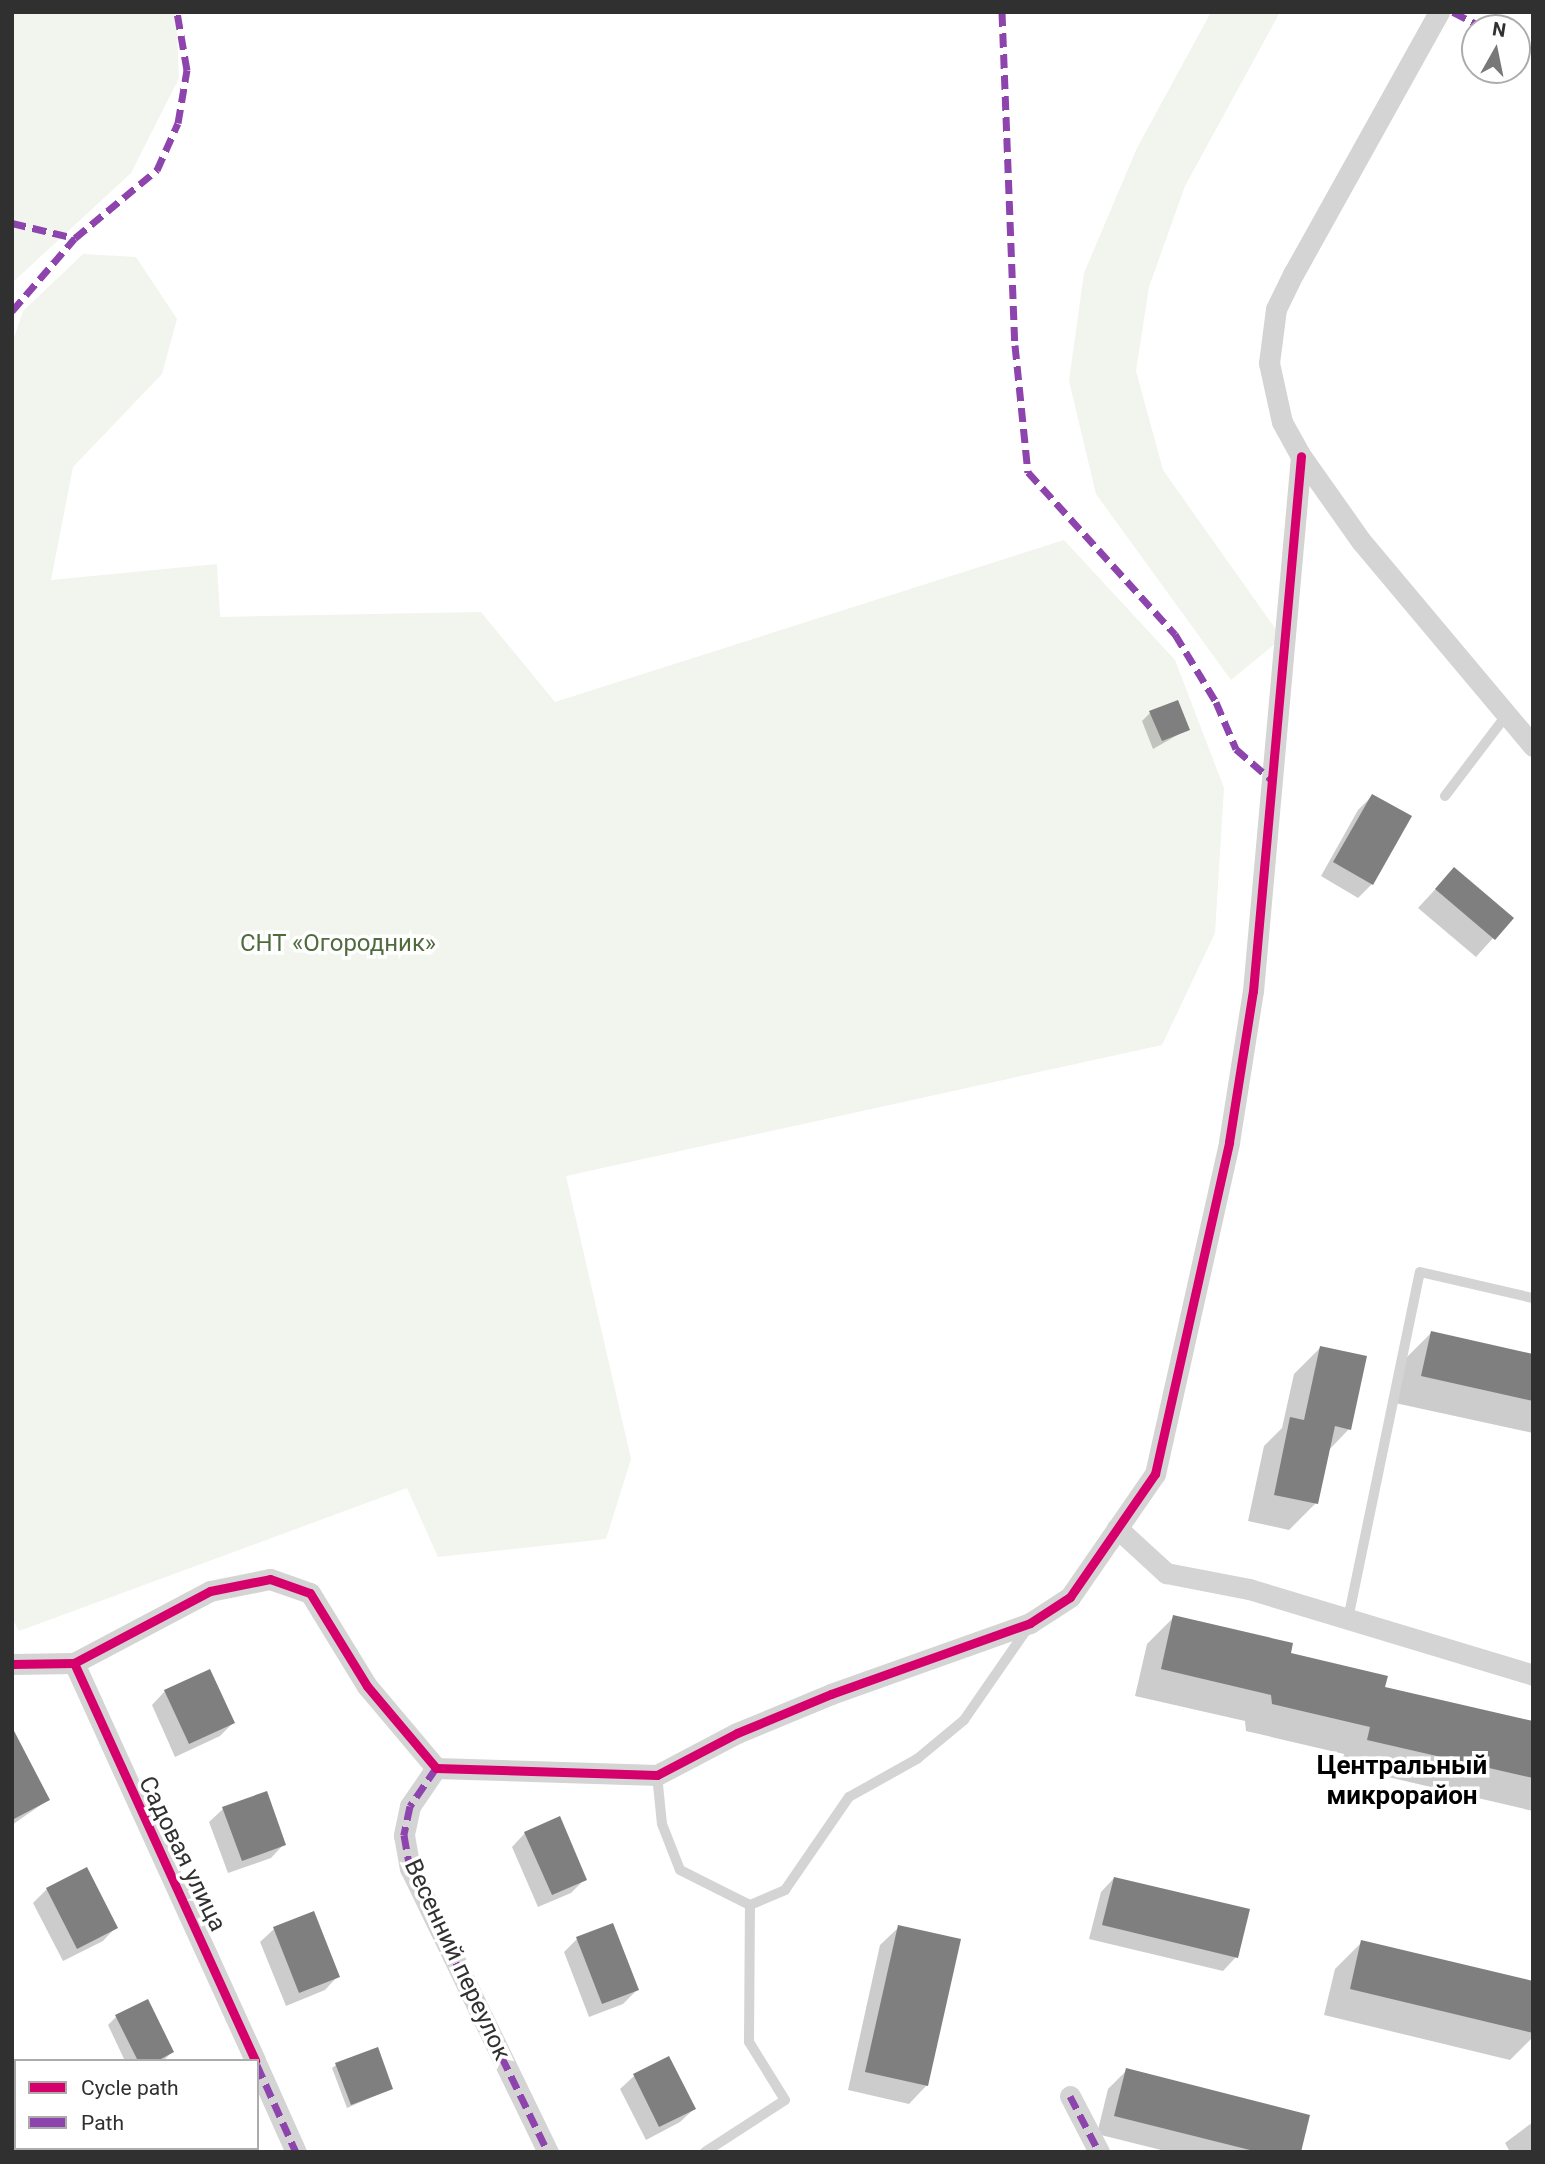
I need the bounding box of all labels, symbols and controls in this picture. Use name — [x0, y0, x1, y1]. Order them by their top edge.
north arrow — [1461, 14, 1531, 84]
text: N — [1491, 17, 1507, 42]
park label: СНТ «Огородник» — [240, 930, 436, 958]
district label: Центральный микрорайон — [1317, 1750, 1487, 1812]
street label: Садовая улица — [132, 1772, 232, 1936]
street label: Весенний переулок — [398, 1855, 516, 2065]
legend — [14, 2059, 259, 2150]
text: Cycle path — [81, 2076, 179, 2100]
text: Path — [81, 2111, 124, 2135]

